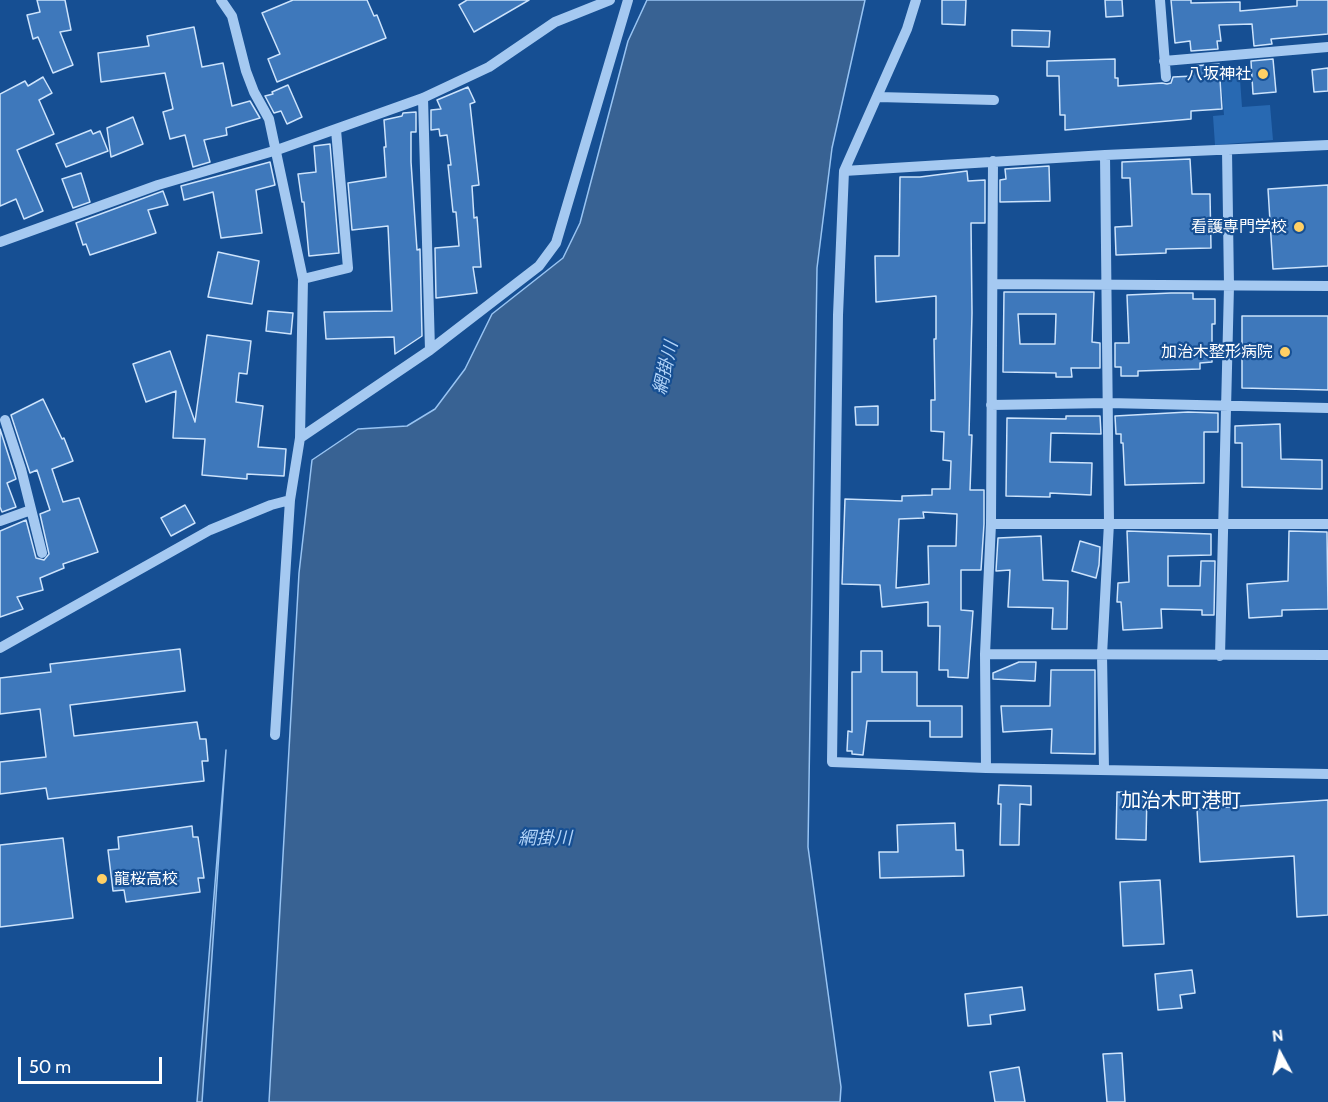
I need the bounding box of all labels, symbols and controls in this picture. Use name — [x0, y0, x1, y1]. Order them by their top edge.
place label: 八坂神社 — [1187, 64, 1251, 84]
marker: 八坂神社 — [1256, 67, 1270, 81]
place label: 看護専門学校 — [1191, 217, 1287, 237]
marker: 看護専門学校 — [1292, 220, 1306, 234]
water label: 網掛川 — [649, 339, 683, 397]
place label: 加治木整形病院 — [1161, 342, 1273, 362]
marker: 加治木整形病院 — [1278, 345, 1292, 359]
district label: 加治木町港町 — [1121, 789, 1241, 813]
water label: 網掛川 — [518, 828, 572, 850]
place label: 龍桜高校 — [114, 869, 178, 889]
marker: 龍桜高校 — [95, 872, 109, 886]
north arrow — [1250, 1024, 1310, 1084]
text: N — [1271, 1026, 1285, 1046]
scale bar — [21, 1045, 165, 1083]
text: 50 m — [29, 1056, 71, 1078]

